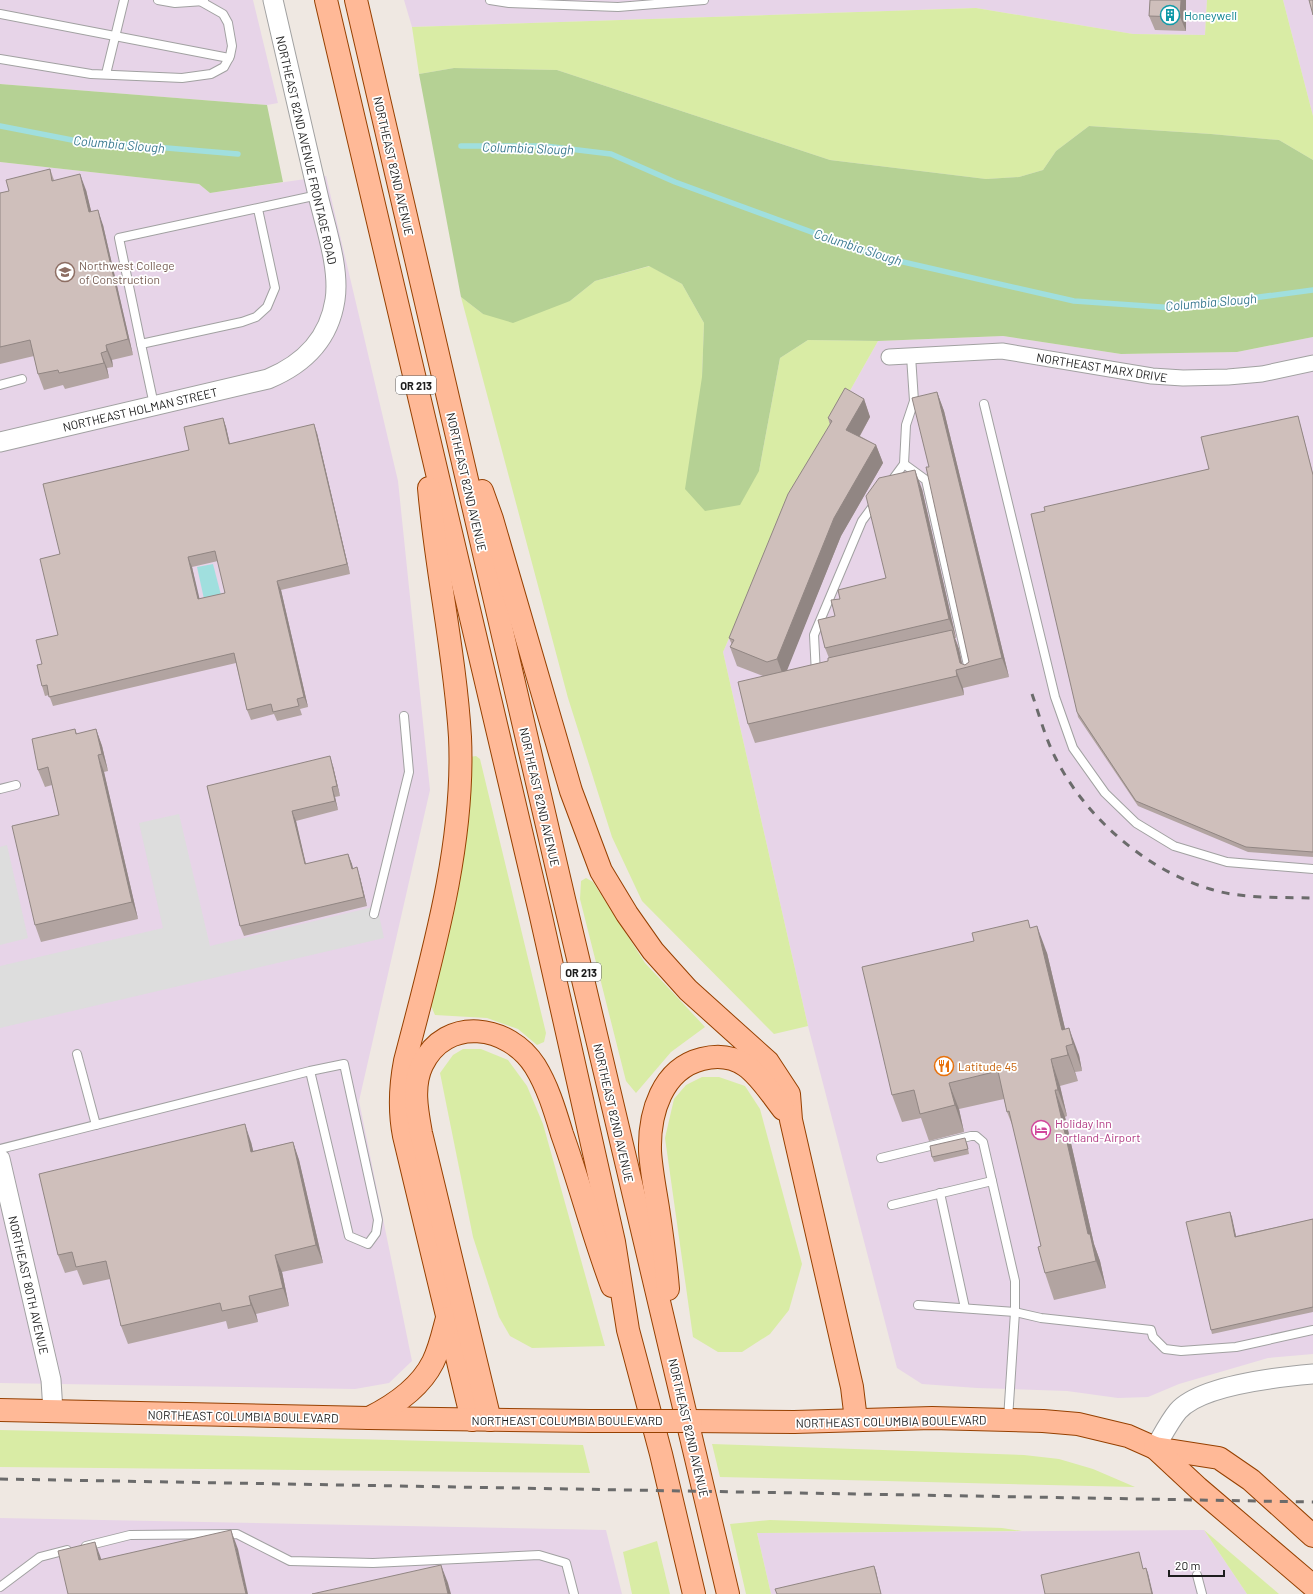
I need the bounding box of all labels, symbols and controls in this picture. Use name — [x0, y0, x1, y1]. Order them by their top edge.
building icon: Honeywell — [1159, 4, 1181, 26]
place label: Honeywell — [1184, 8, 1237, 22]
street label: NORTHEAST 82ND AVENUE FRONTAGE ROAD — [274, 34, 340, 266]
street label: NORTHEAST 82ND AVENUE — [371, 95, 417, 237]
water label: Columbia Slough — [73, 132, 165, 156]
water label: Columbia Slough — [482, 138, 574, 158]
water label: Columbia Slough — [812, 225, 904, 269]
place label: Northwest College of Construction — [79, 258, 175, 286]
school or university icon: Northwest College of Construction — [54, 261, 76, 283]
water label: Columbia Slough — [1165, 290, 1257, 314]
street label: NORTHEAST MARX DRIVE — [1035, 350, 1169, 384]
road number: OR 213 — [396, 376, 436, 394]
street label: NORTHEAST HOLMAN STREET — [61, 384, 219, 434]
street label: NORTHEAST 82ND AVENUE — [444, 411, 490, 553]
street label: NORTHEAST 82ND AVENUE — [517, 726, 563, 868]
road number: OR 213 — [561, 963, 601, 981]
street label: NORTHEAST 82ND AVENUE — [591, 1042, 637, 1184]
restaurant icon: Latitude 45 — [933, 1055, 955, 1077]
place label: Latitude 45 — [958, 1059, 1017, 1073]
place label: Holiday Inn Portland-Airport — [1055, 1116, 1141, 1144]
hotel icon: Holiday Inn Portland-Airport — [1030, 1119, 1052, 1141]
street label: NORTHEAST 80TH AVENUE — [6, 1214, 52, 1356]
street label: NORTHEAST 82ND AVENUE — [666, 1357, 712, 1499]
street label: NORTHEAST COLUMBIA BOULEVARD — [147, 1407, 339, 1425]
street label: NORTHEAST COLUMBIA BOULEVARD — [795, 1412, 987, 1430]
street label: NORTHEAST COLUMBIA BOULEVARD — [472, 1413, 662, 1427]
scale bar — [1169, 1552, 1224, 1578]
text: 20 m — [1175, 1558, 1201, 1572]

